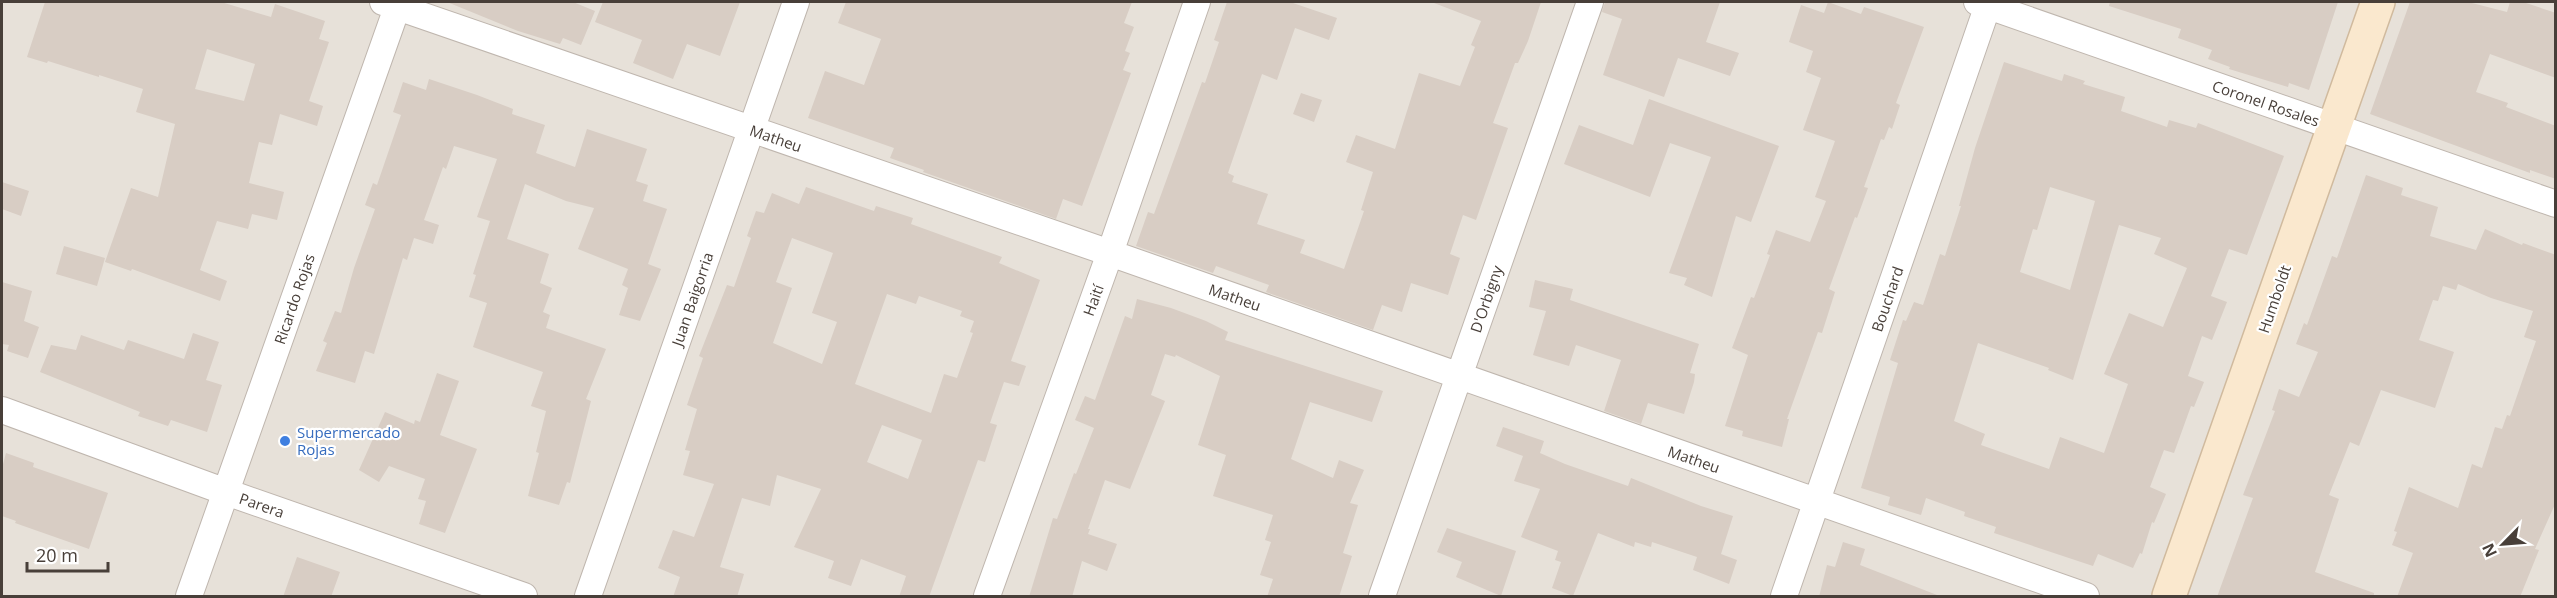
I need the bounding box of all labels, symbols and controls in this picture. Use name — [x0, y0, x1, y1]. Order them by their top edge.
street label: Coronel Rosales — [2210, 75, 2322, 131]
street label: Matheu — [747, 120, 805, 156]
street label: Juan Baigorria — [666, 249, 717, 350]
street label: Ricardo Rojas — [269, 251, 319, 347]
street label: D'Orbigny — [1465, 262, 1507, 335]
street label: Humboldt — [2253, 262, 2295, 336]
street label: Bouchard — [1866, 264, 1908, 334]
street label: Matheu — [1206, 279, 1264, 315]
street label: Haití — [1078, 280, 1108, 319]
place label: Supermercado Rojas — [297, 422, 400, 459]
marker: Supermercado Rojas — [278, 434, 292, 448]
street label: Matheu — [1665, 441, 1723, 477]
street label: Parera — [237, 488, 287, 522]
north arrow — [2473, 514, 2533, 574]
scale bar — [27, 535, 108, 573]
text: N — [2477, 540, 2502, 561]
text: 20 m — [36, 543, 78, 567]

